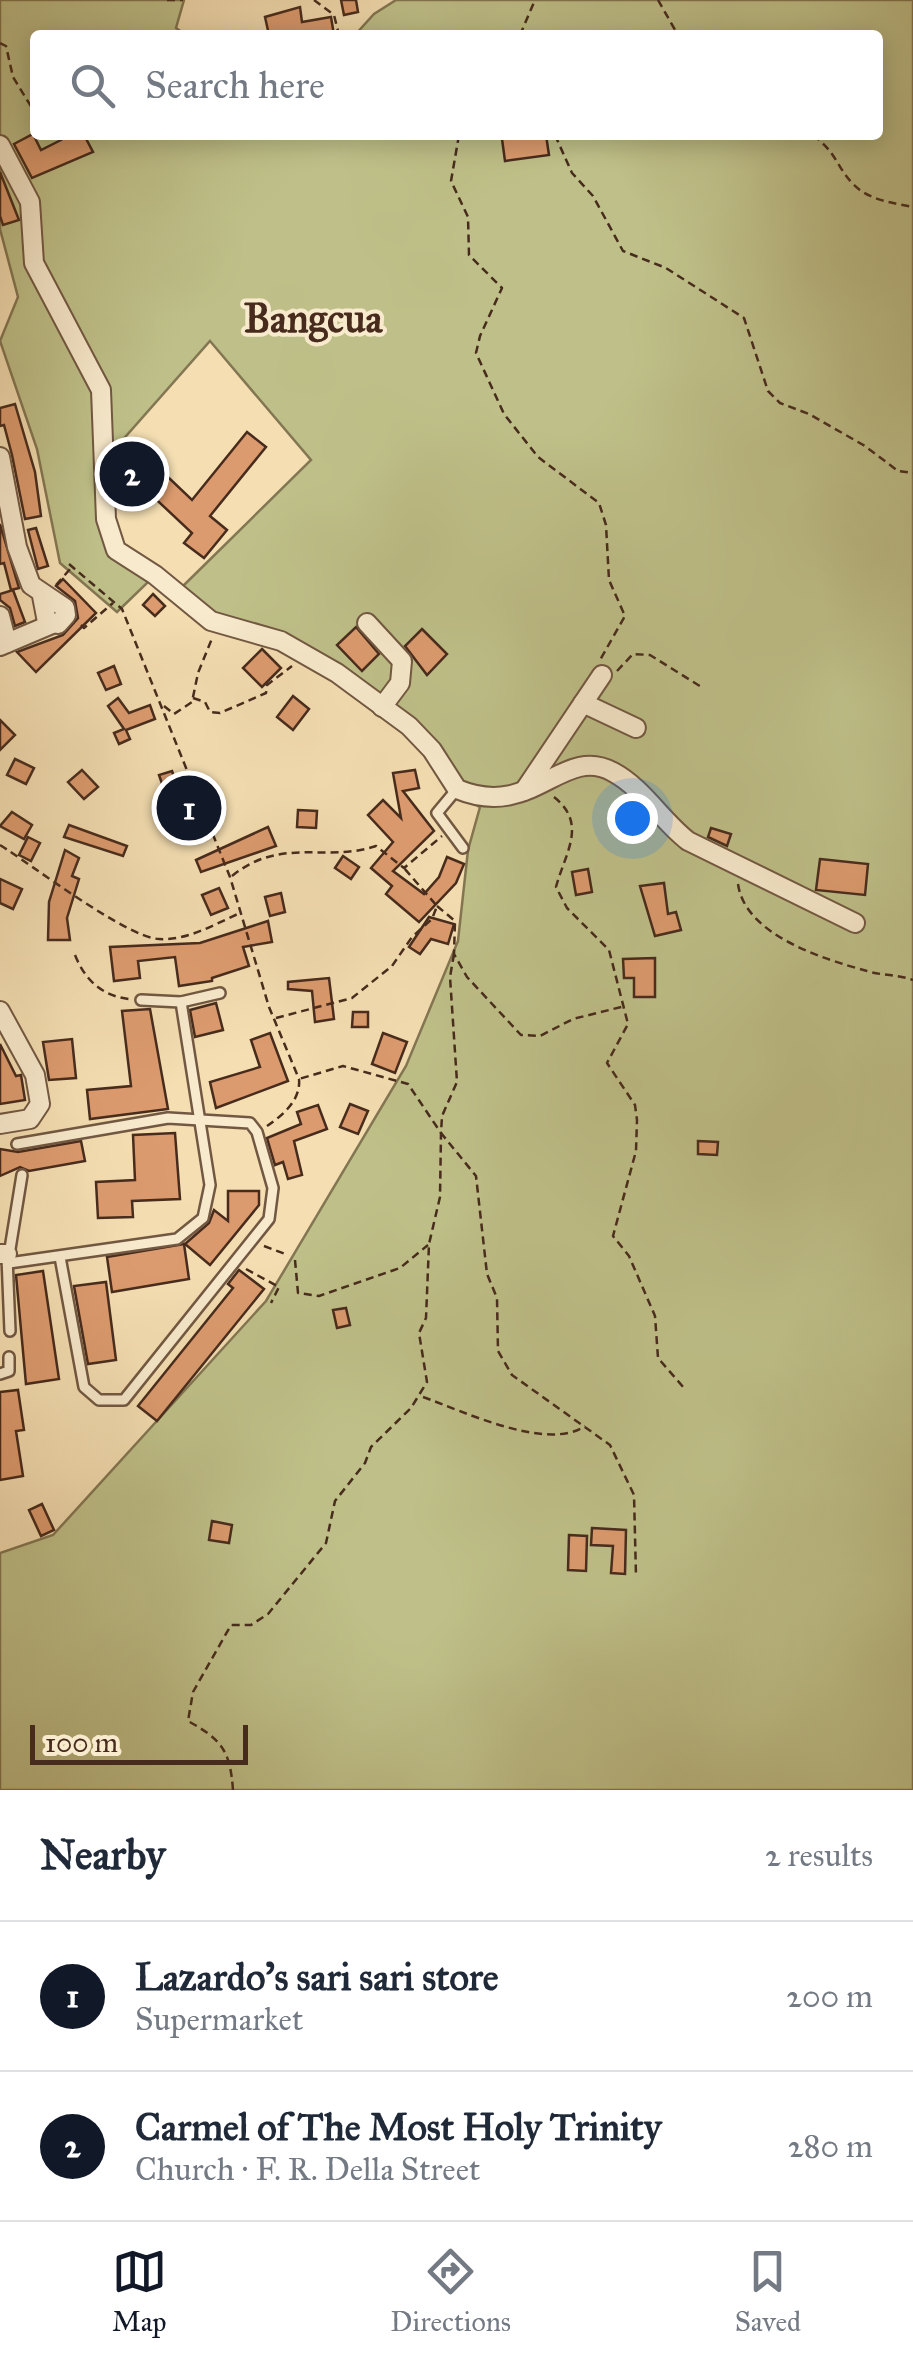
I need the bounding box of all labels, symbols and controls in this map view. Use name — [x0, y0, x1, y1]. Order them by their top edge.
search box — [30, 30, 883, 140]
icon: search — [65, 58, 120, 113]
text: Search here — [145, 62, 325, 108]
district label: Bangcua — [244, 294, 383, 343]
pin: 2 — [100, 436, 164, 512]
pin: 1 — [156, 770, 222, 846]
your location — [607, 793, 658, 844]
scale bar — [30, 1720, 248, 1764]
text: 100 m — [45, 1725, 118, 1760]
text: Nearby — [40, 1829, 165, 1881]
text: 2 results — [765, 1836, 873, 1875]
text: Lazardo’s sari sari store — [135, 1954, 499, 2000]
text: 1 — [66, 1977, 79, 2016]
text: 200 m — [786, 1977, 873, 2016]
text: Supermarket — [135, 2000, 303, 2039]
text: Carmel of The Most Holy Trinity — [135, 2104, 662, 2150]
text: 2 — [65, 2127, 80, 2166]
text: 280 m — [788, 2127, 873, 2166]
text: Church · F. R. Della Street — [135, 2150, 480, 2189]
tab: Map — [112, 2244, 167, 2339]
tab: Directions — [390, 2244, 511, 2339]
tab: Saved — [735, 2244, 801, 2339]

